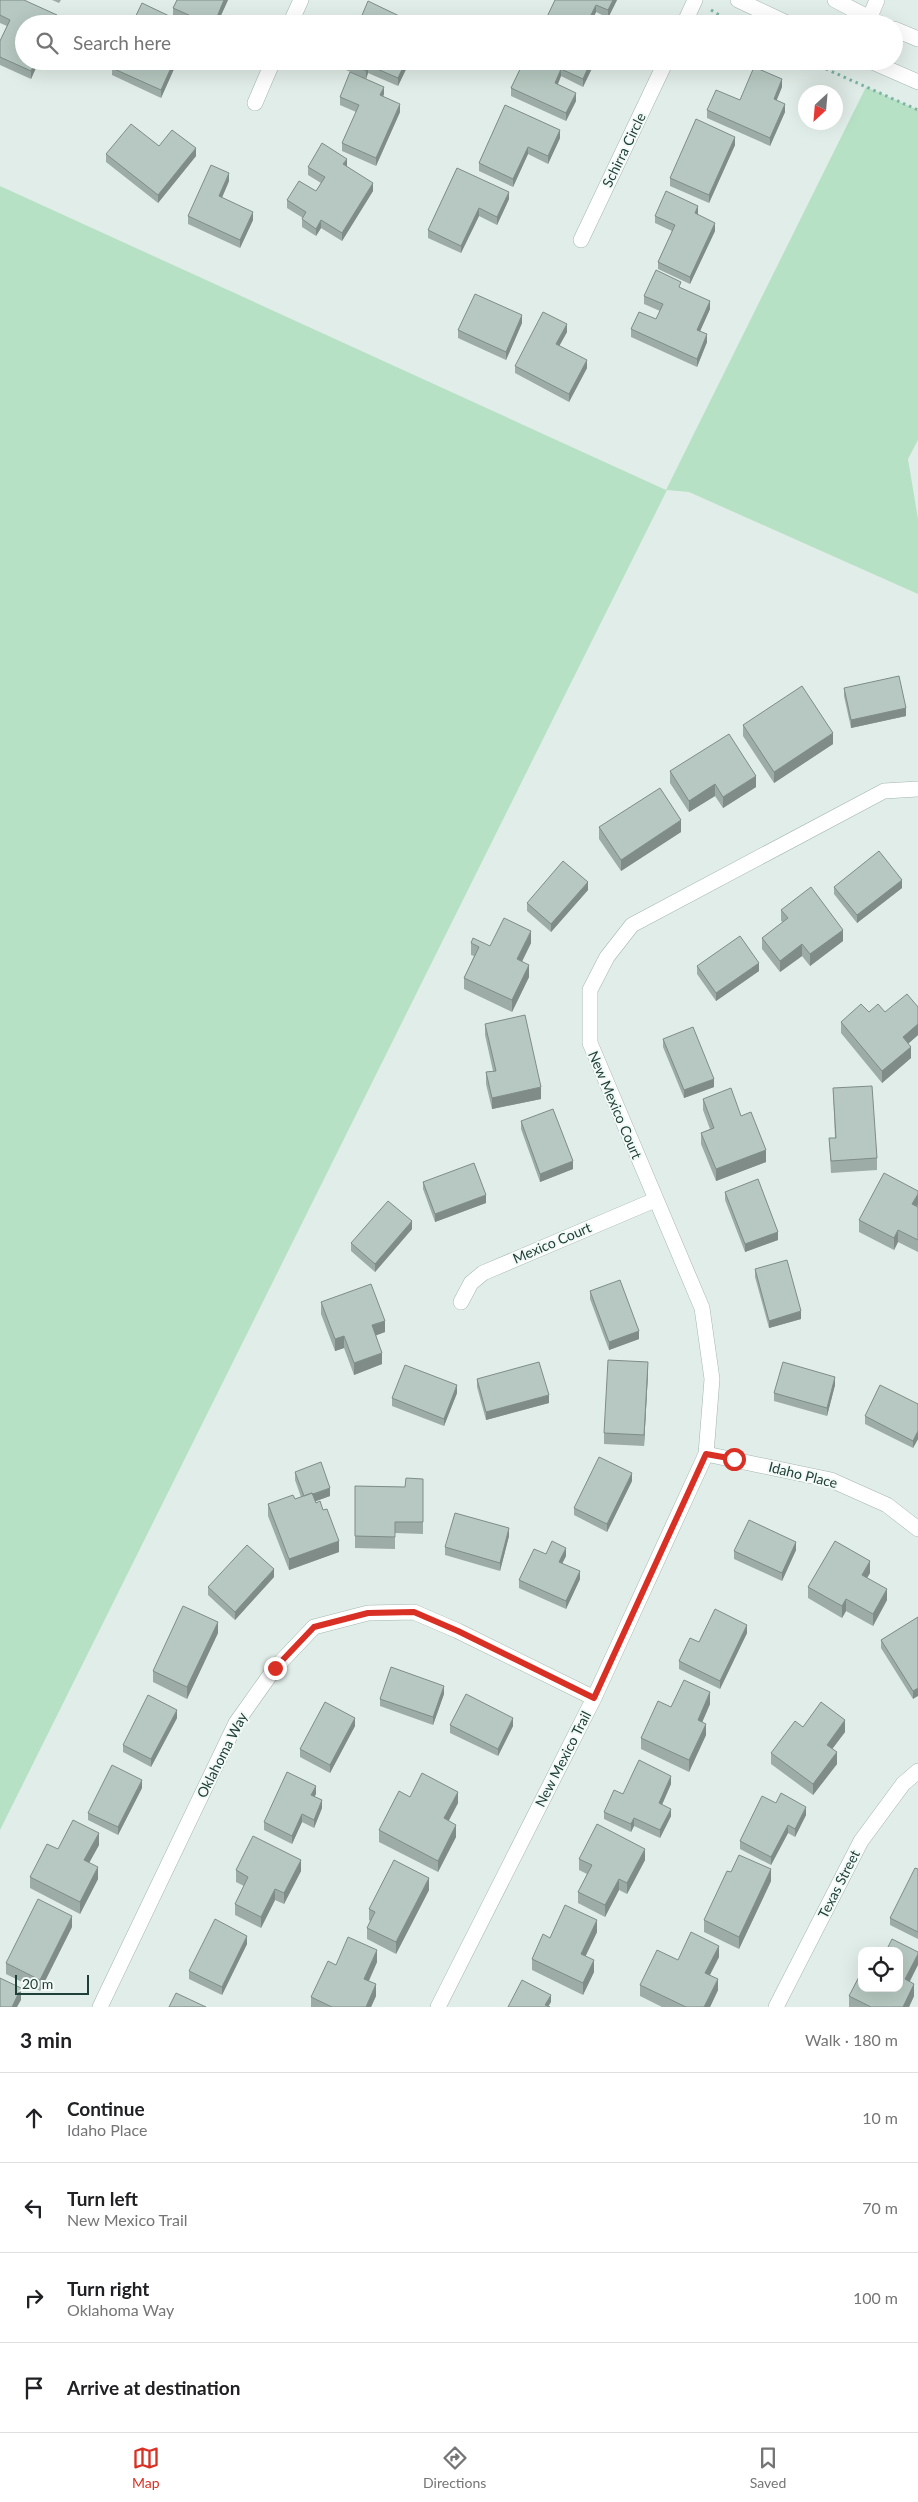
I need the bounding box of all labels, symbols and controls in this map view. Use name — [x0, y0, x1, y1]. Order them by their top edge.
search box — [15, 15, 903, 70]
icon: search — [33, 29, 61, 57]
text: Search here — [73, 31, 171, 54]
north arrow — [798, 85, 843, 130]
street label: Schirra Circle — [598, 110, 649, 190]
street label: New Mexico Court — [585, 1048, 646, 1161]
street label: Mexico Court — [510, 1218, 594, 1267]
route start — [723, 1448, 746, 1471]
street label: Idaho Place — [767, 1458, 839, 1491]
route end — [264, 1657, 287, 1680]
street label: Oklahoma Way — [193, 1708, 251, 1800]
street label: New Mexico Trail — [531, 1708, 594, 1810]
street label: Texas Street — [814, 1847, 863, 1921]
map controls — [858, 1947, 903, 1992]
button: locate — [858, 1947, 903, 1992]
scale bar — [15, 1972, 89, 1995]
text: 20 m — [22, 1975, 53, 1992]
text: 3 min — [20, 2027, 72, 2052]
text: Walk · 180 m — [805, 2030, 898, 2049]
text: Continue — [67, 2097, 145, 2120]
icon: ahead — [20, 2104, 48, 2132]
text: 10 m — [862, 2108, 898, 2127]
text: Idaho Place — [67, 2120, 147, 2139]
text: Turn left — [67, 2187, 138, 2210]
icon: left — [20, 2194, 48, 2222]
text: 70 m — [862, 2198, 898, 2217]
text: New Mexico Trail — [67, 2210, 188, 2229]
text: Turn right — [67, 2277, 149, 2300]
icon: right — [20, 2284, 48, 2312]
text: 100 m — [853, 2288, 898, 2307]
text: Oklahoma Way — [67, 2300, 174, 2319]
icon: arrive — [20, 2374, 48, 2402]
text: Arrive at destination — [67, 2376, 240, 2399]
tab: Map — [132, 2444, 160, 2491]
tab: Directions — [423, 2444, 486, 2491]
tab: Saved — [750, 2444, 786, 2491]

